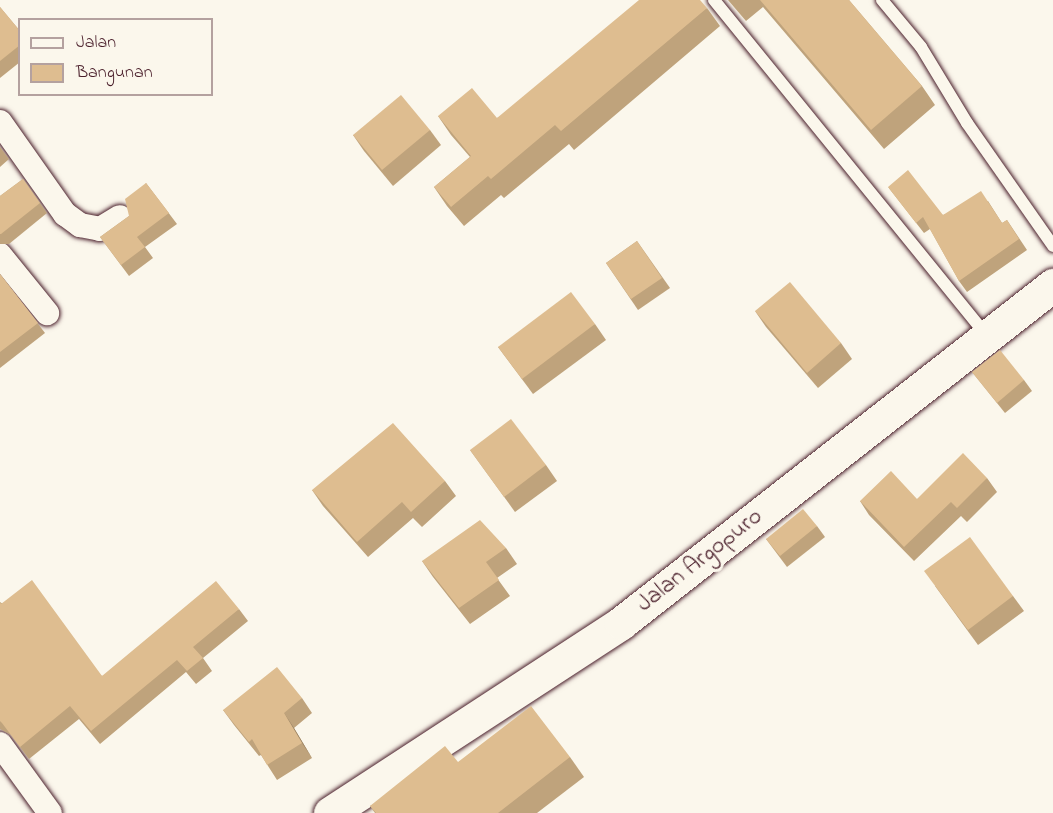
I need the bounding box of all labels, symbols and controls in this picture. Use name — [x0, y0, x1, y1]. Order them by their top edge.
legend — [18, 18, 213, 96]
text: Jalan — [76, 30, 116, 56]
text: Bangunan — [76, 60, 153, 86]
street label: Jalan Argopuro — [631, 503, 769, 619]

